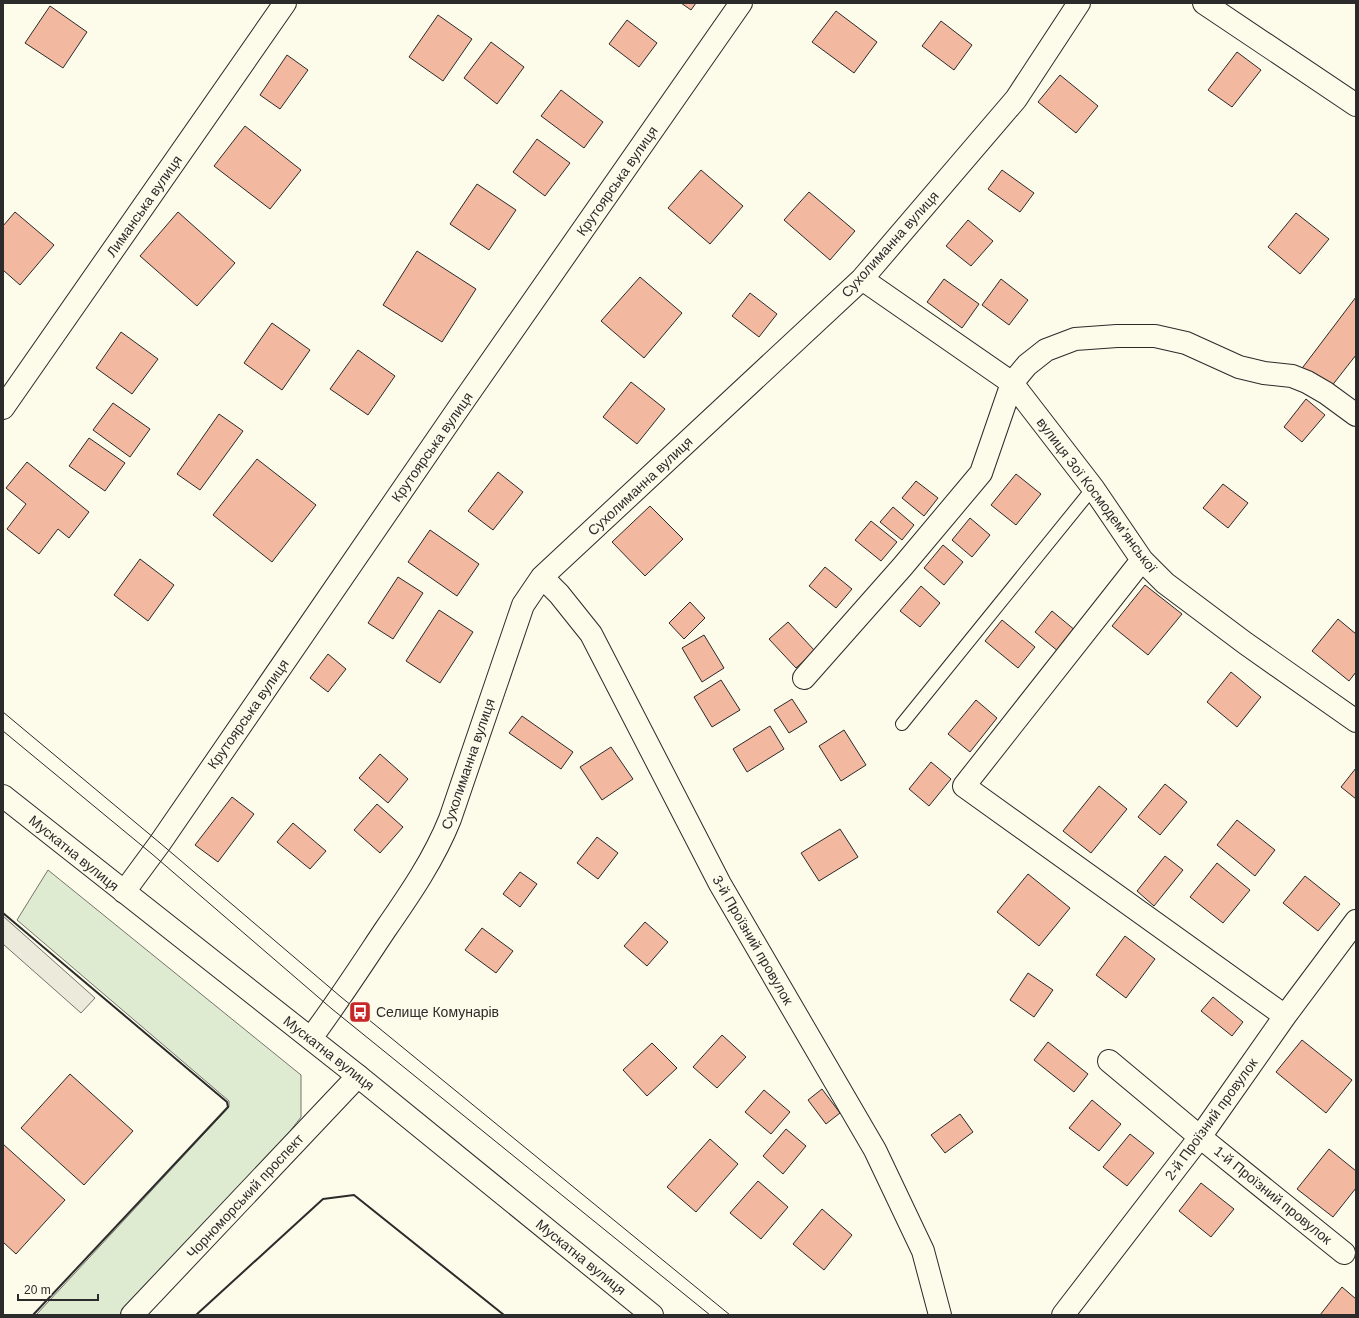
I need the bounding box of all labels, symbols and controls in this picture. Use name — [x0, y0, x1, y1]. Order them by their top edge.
street label: Крутоярська вулиця — [573, 123, 661, 239]
street label: Лиманська вулиця — [103, 152, 185, 260]
street label: Сухолиманна вулиця — [838, 188, 942, 300]
street label: Крутоярська вулиця — [388, 389, 476, 505]
street label: вулиця Зої Космодемʼянської — [1034, 414, 1161, 576]
street label: Сухолиманна вулиця — [584, 433, 696, 539]
street label: Крутоярська вулиця — [204, 656, 292, 772]
street label: Сухолиманна вулиця — [438, 696, 498, 832]
street label: Мускатна вулиця — [26, 812, 122, 894]
street label: 3-й Проїзний провулок — [709, 873, 797, 1008]
bus stop icon: Селище Комунарів — [347, 999, 373, 1025]
place label: Селище Комунарів — [376, 1004, 499, 1020]
street label: Мускатна вулиця — [280, 1013, 378, 1093]
street label: 2-й Проїзний провулок — [1161, 1054, 1261, 1183]
street label: Чорноморський проспект — [183, 1130, 307, 1261]
street label: 1-й Проїзний провулок — [1211, 1143, 1336, 1248]
street label: Мускатна вулиця — [533, 1216, 629, 1298]
scale bar — [18, 1276, 98, 1302]
text: 20 m — [24, 1283, 51, 1297]

